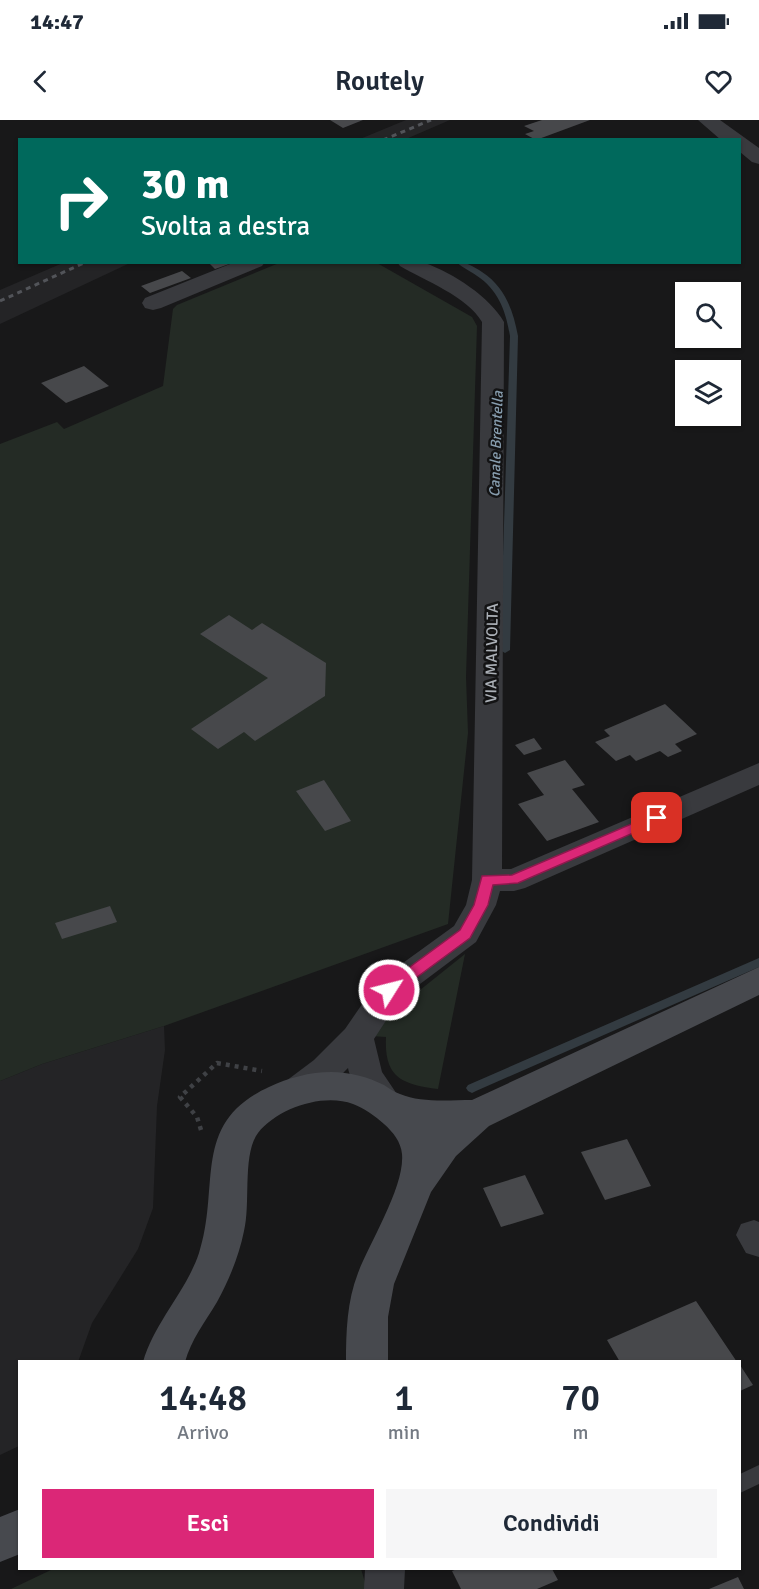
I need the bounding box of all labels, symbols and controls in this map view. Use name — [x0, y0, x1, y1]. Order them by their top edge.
text: 14:47 — [30, 8, 84, 35]
icon: back — [24, 65, 57, 98]
text: Routely — [335, 65, 424, 98]
icon: heart — [702, 65, 735, 98]
text: 30 m — [141, 159, 230, 210]
icon: right — [42, 162, 120, 240]
text: Svolta a destra — [141, 210, 310, 243]
map controls — [675, 282, 741, 426]
button: search — [675, 282, 741, 348]
button: layers — [675, 360, 741, 426]
water label: Canale Brentella — [485, 390, 507, 497]
street label: VIA MALVOLTA — [481, 603, 503, 703]
pin — [631, 792, 682, 843]
icon: arrive — [640, 801, 673, 834]
position arrow — [357, 958, 421, 1022]
text: 14:48 — [159, 1376, 247, 1421]
text: 1 — [394, 1376, 414, 1421]
text: 70 — [561, 1376, 600, 1421]
text: Arrivo — [177, 1420, 229, 1445]
text: min — [388, 1420, 420, 1445]
text: m — [573, 1420, 589, 1445]
button: Esci — [42, 1489, 374, 1558]
button: Condividi — [386, 1489, 717, 1558]

